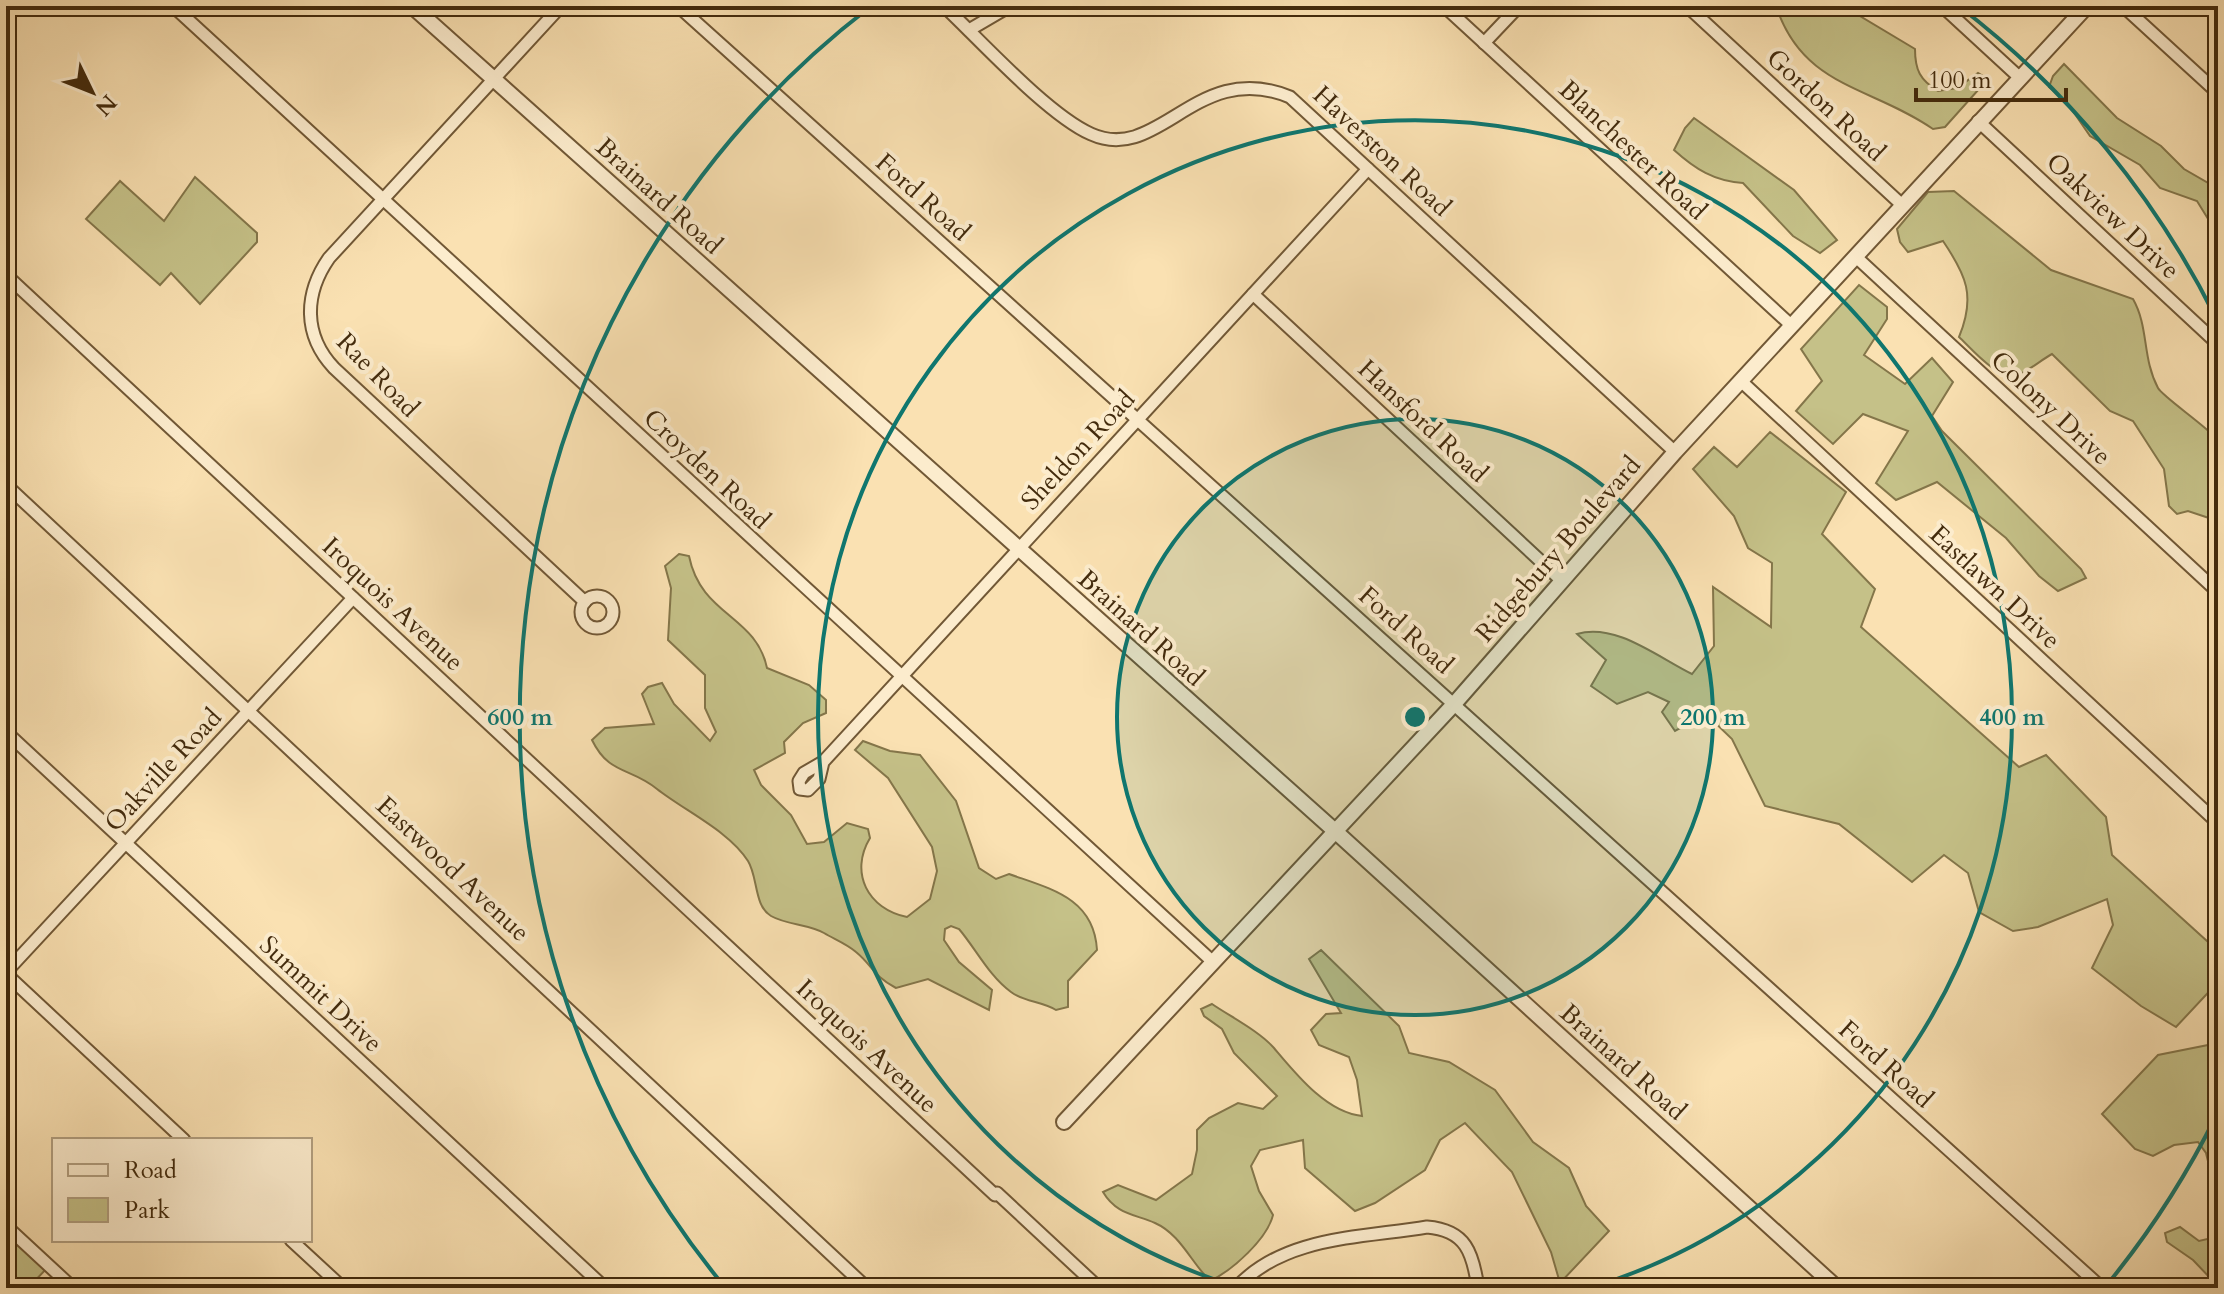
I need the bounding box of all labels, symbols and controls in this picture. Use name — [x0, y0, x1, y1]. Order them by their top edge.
street label: Gordon Road — [1759, 41, 1893, 169]
north arrow — [52, 52, 132, 132]
scale bar — [1916, 52, 2066, 102]
text: 100 m — [1928, 64, 1992, 97]
street label: Blanchester Road — [1551, 72, 1715, 228]
street label: Haverston Road — [1305, 78, 1459, 224]
text: N — [88, 88, 123, 122]
street label: Brainard Road — [588, 130, 730, 262]
street label: Ford Road — [868, 145, 978, 249]
street label: Oakview Drive — [2039, 145, 2187, 287]
street label: Rae Road — [329, 325, 427, 425]
street label: Colony Drive — [1983, 343, 2119, 473]
street label: Hansford Road — [1350, 352, 1496, 490]
street label: Sheldon Road — [1013, 382, 1143, 518]
street label: Croyden Road — [636, 401, 778, 537]
street label: Ridgebury Boulevard — [1467, 448, 1649, 650]
street label: Eastlawn Drive — [1922, 517, 2068, 657]
street label: Iroquois Avenue — [315, 529, 471, 679]
street label: Brainard Road — [1070, 562, 1212, 694]
street label: Ford Road — [1351, 578, 1461, 682]
street label: Oakville Road — [97, 700, 230, 839]
text: 600 m — [487, 701, 554, 734]
text: 200 m — [1680, 701, 1747, 734]
text: 400 m — [1979, 701, 2046, 734]
centre of rings — [1401, 703, 1429, 731]
street label: Eastwood Avenue — [369, 789, 537, 949]
street label: Summit Drive — [252, 928, 390, 1060]
street label: Iroquois Avenue — [789, 971, 945, 1121]
street label: Brainard Road — [1552, 996, 1694, 1128]
street label: Ford Road — [1831, 1012, 1941, 1116]
legend — [52, 1138, 312, 1242]
text: Road — [124, 1154, 177, 1187]
text: Park — [124, 1194, 170, 1227]

